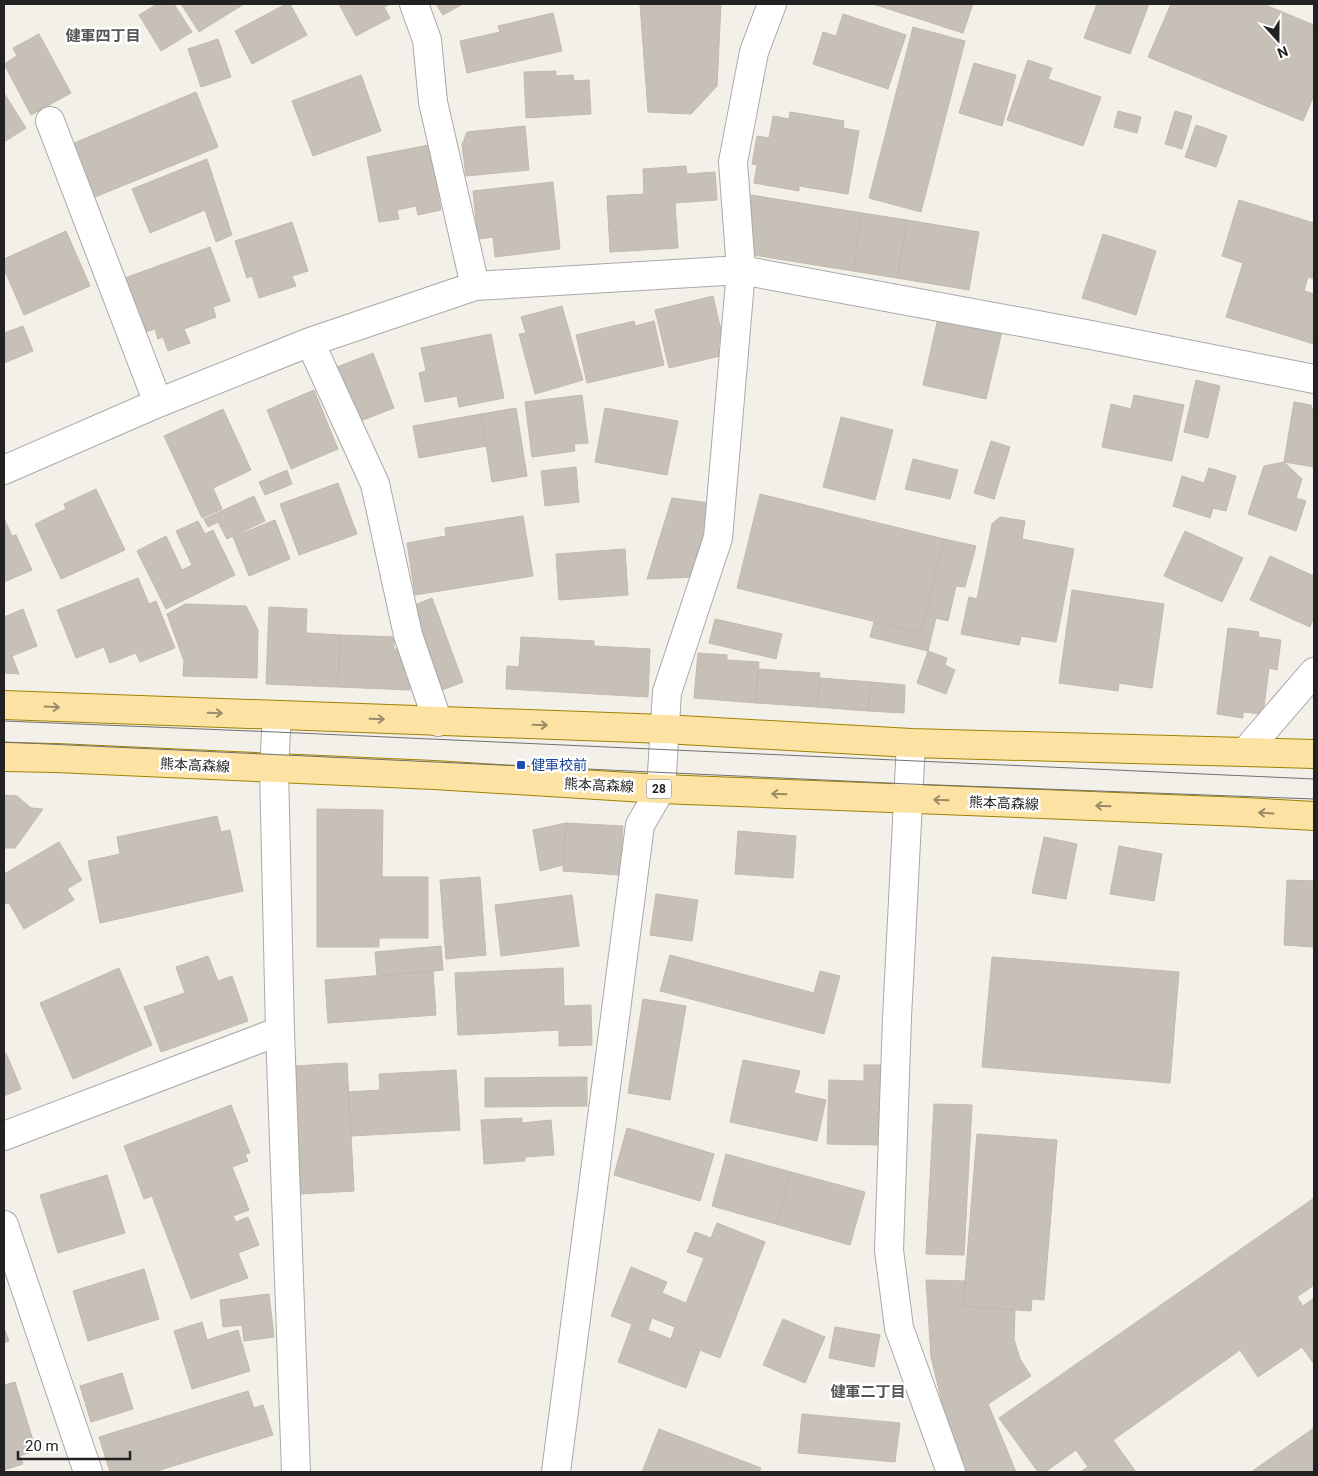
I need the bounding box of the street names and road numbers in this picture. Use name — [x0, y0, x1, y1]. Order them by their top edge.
street label: 熊本高森線 — [160, 755, 230, 775]
street label: 熊本高森線 — [564, 775, 634, 795]
road number: 28 — [646, 780, 672, 799]
street label: 熊本高森線 — [969, 794, 1039, 812]

